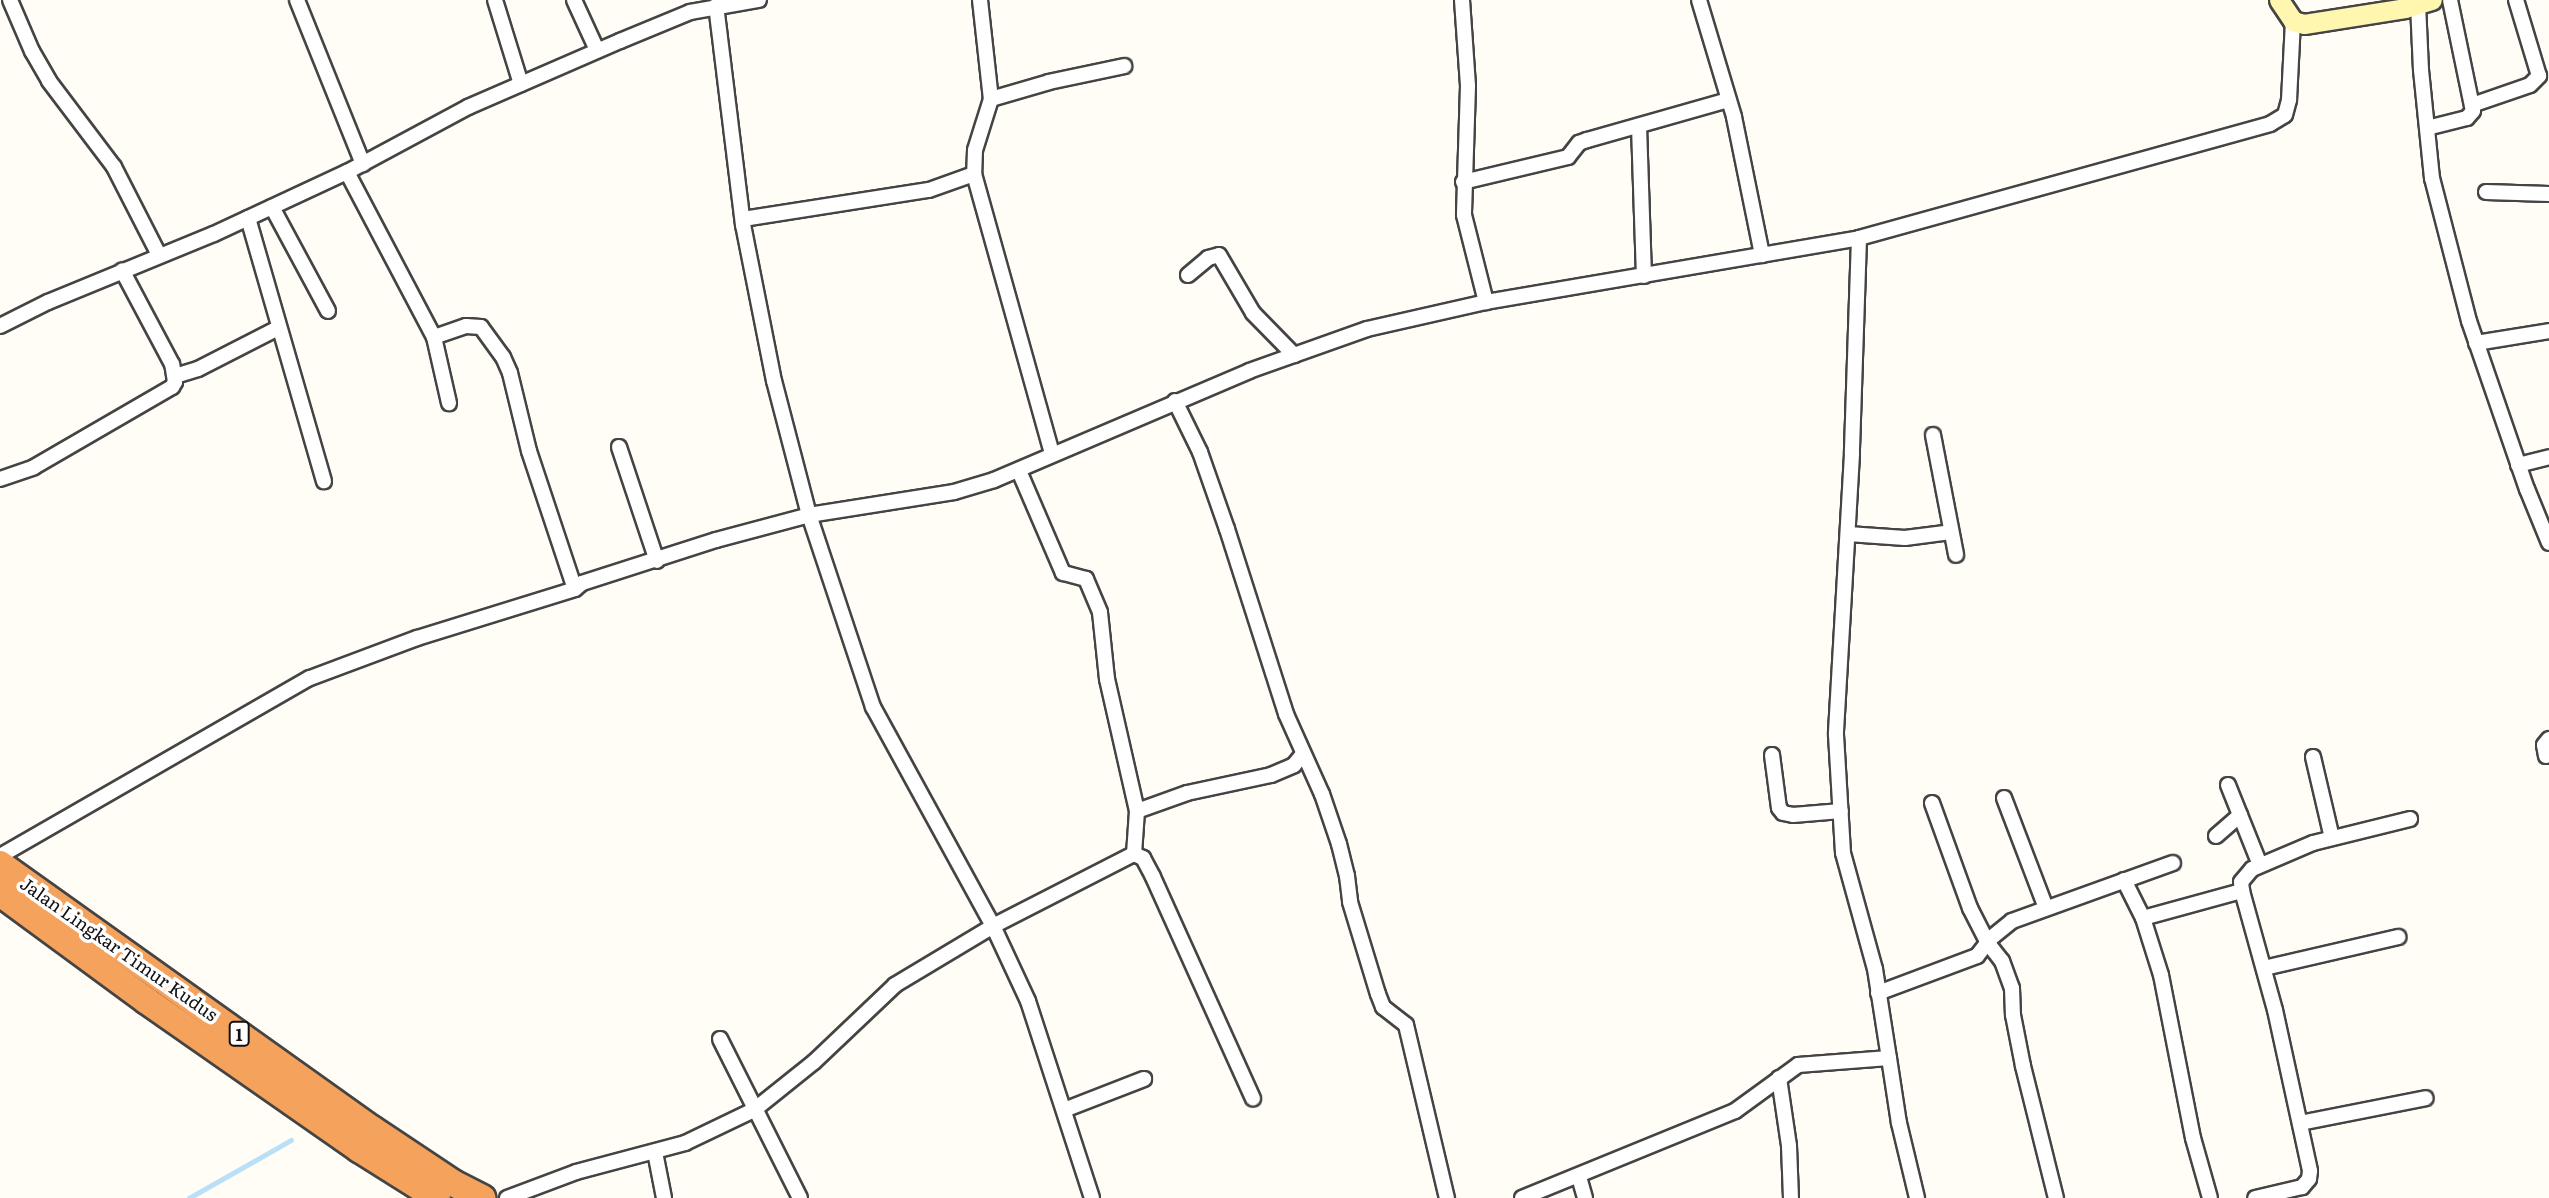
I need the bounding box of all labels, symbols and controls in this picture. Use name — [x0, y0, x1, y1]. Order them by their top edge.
street label: Jalan Lingkar Timur Kudus — [16, 872, 222, 1026]
road number: 1 — [229, 1022, 250, 1046]

